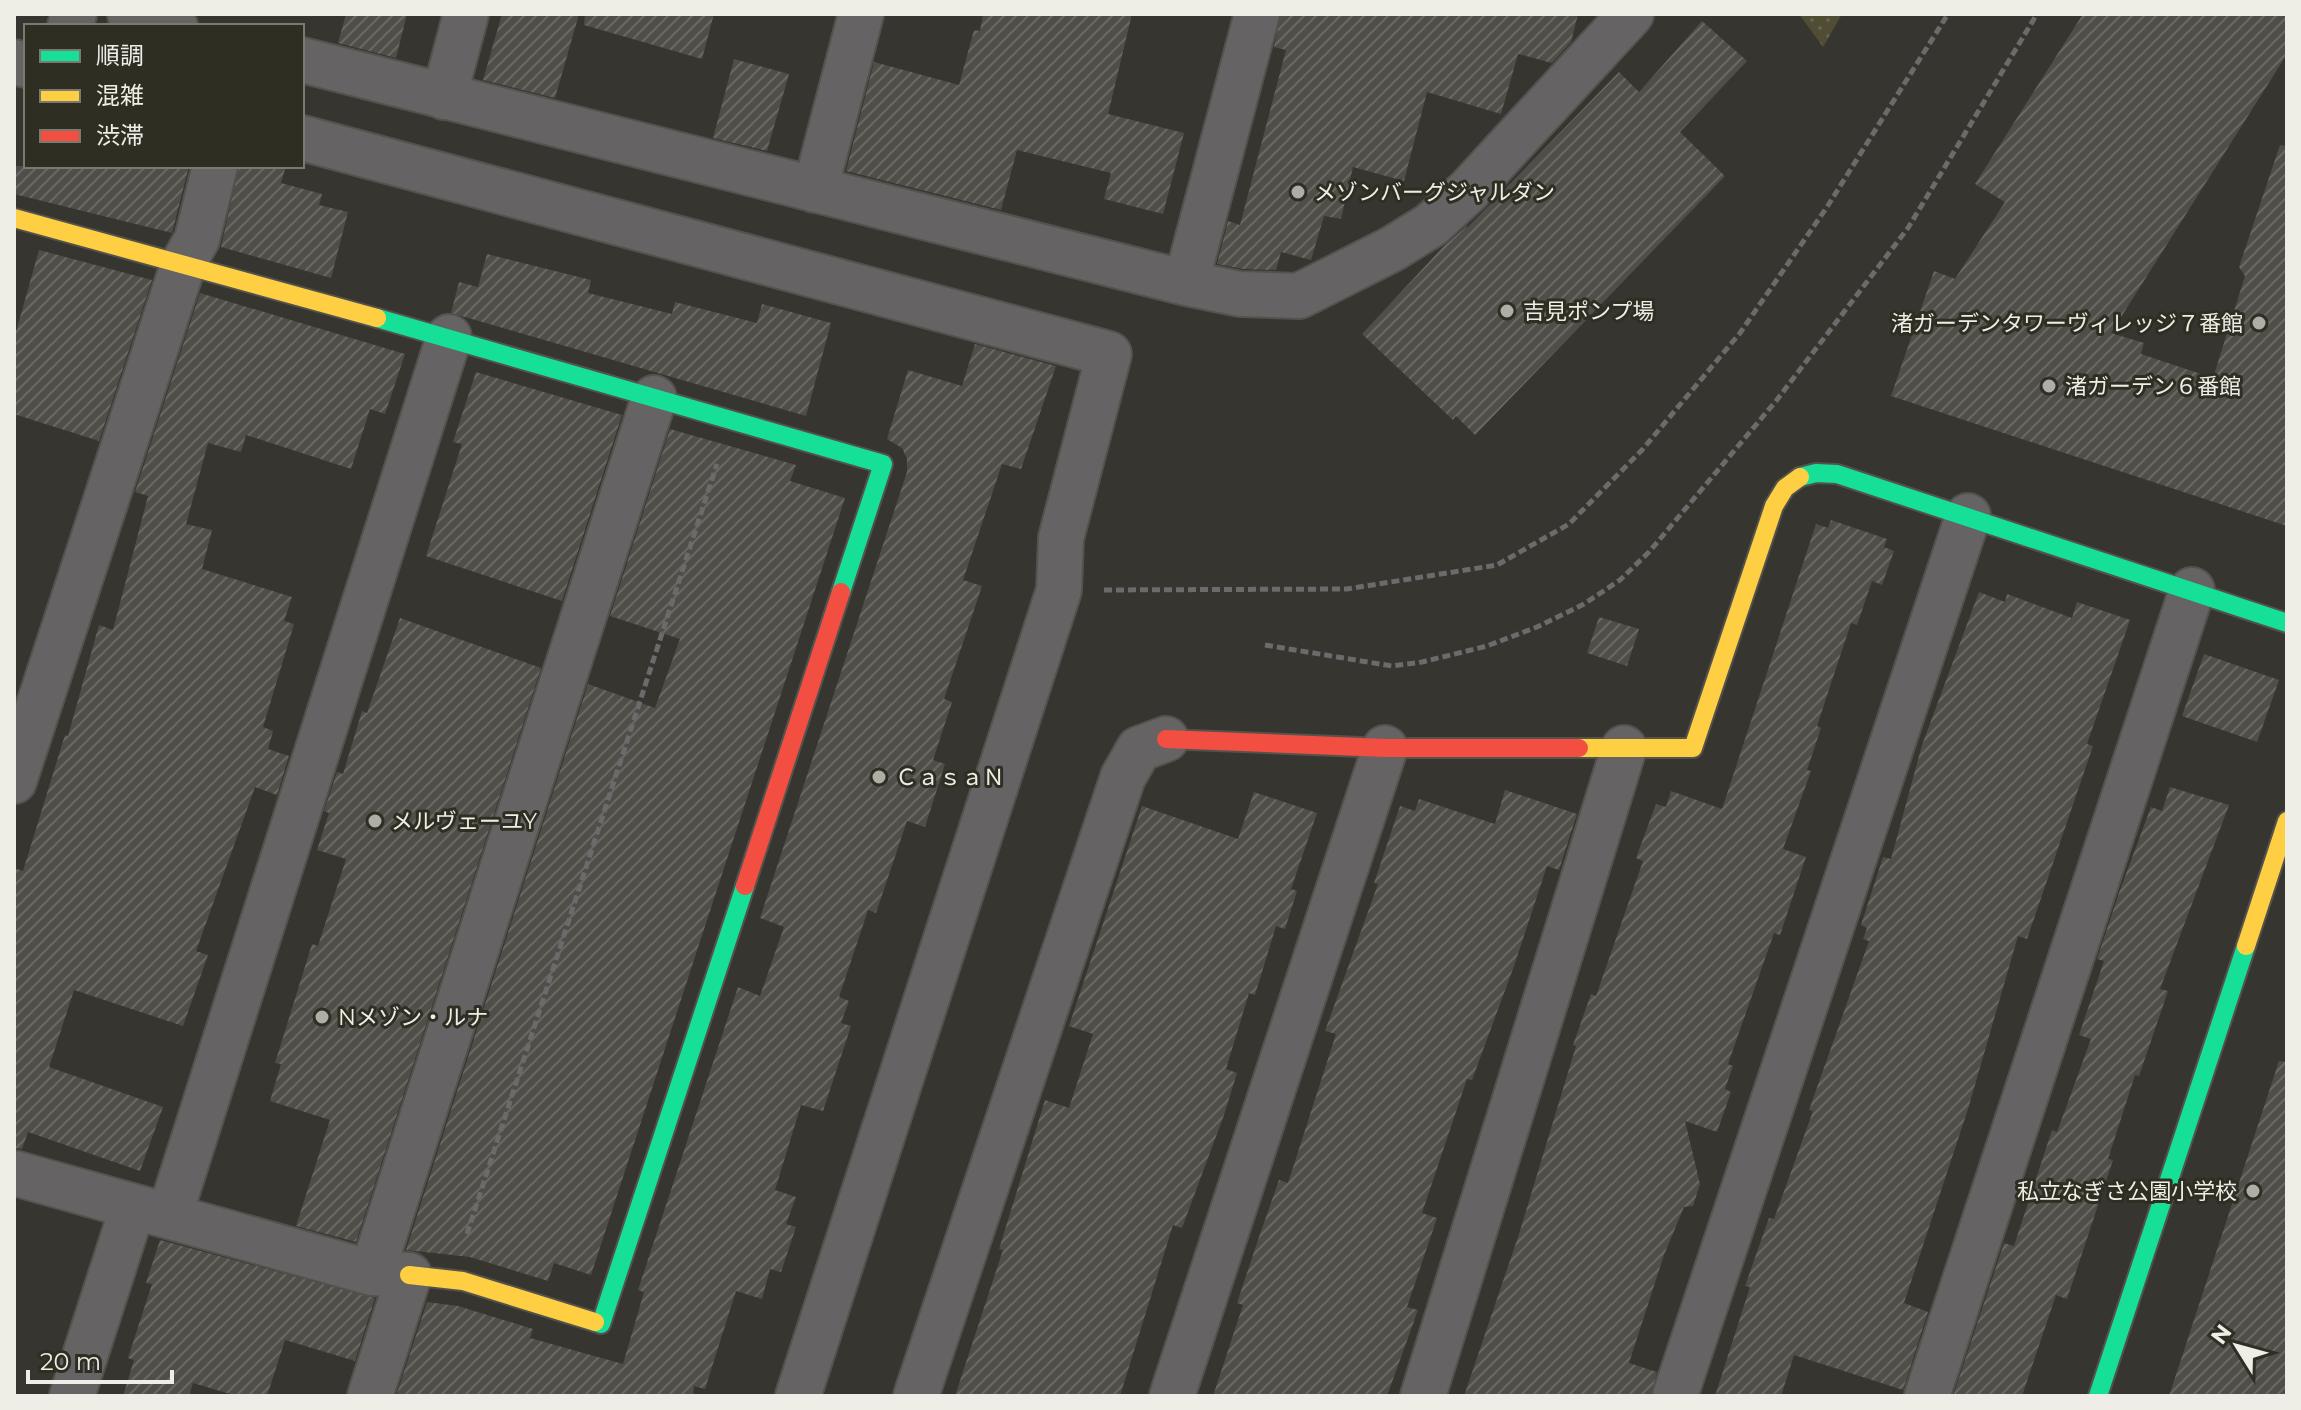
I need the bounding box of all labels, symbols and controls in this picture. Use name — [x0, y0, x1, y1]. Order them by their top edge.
legend — [24, 24, 304, 168]
text: 順調 — [96, 41, 144, 70]
text: 混雑 — [96, 81, 144, 110]
text: 渋滞 — [96, 121, 144, 150]
place label: メゾンバーグジャルダン — [1314, 179, 1555, 206]
marker: メゾンバーグジャルダン — [1289, 183, 1307, 201]
place label: 吉見ポンプ場 — [1523, 298, 1654, 325]
marker: 吉見ポンプ場 — [1498, 302, 1516, 320]
place label: 渚ガーデンタワーヴィレッジ７番館 — [1891, 310, 2243, 337]
marker: 渚ガーデンタワーヴィレッジ７番館 — [2250, 314, 2268, 332]
place label: 渚ガーデン６番館 — [2065, 373, 2241, 400]
marker: 渚ガーデン６番館 — [2040, 377, 2058, 395]
place label: ＣａｓａＮ — [895, 764, 1005, 791]
marker: ＣａｓａＮ — [870, 768, 888, 786]
place label: メルヴェーユY — [391, 808, 537, 835]
marker: メルヴェーユY — [366, 812, 384, 830]
place label: Nメゾン・ルナ — [338, 1004, 488, 1031]
marker: Nメゾン・ルナ — [313, 1008, 331, 1026]
place label: 私立なぎさ公園小学校 — [2017, 1178, 2237, 1205]
marker: 私立なぎさ公園小学校 — [2244, 1182, 2262, 1200]
north arrow — [2197, 1306, 2277, 1386]
text: N — [2205, 1319, 2238, 1349]
scale bar — [28, 1334, 172, 1384]
text: 20 m — [40, 1347, 101, 1376]

